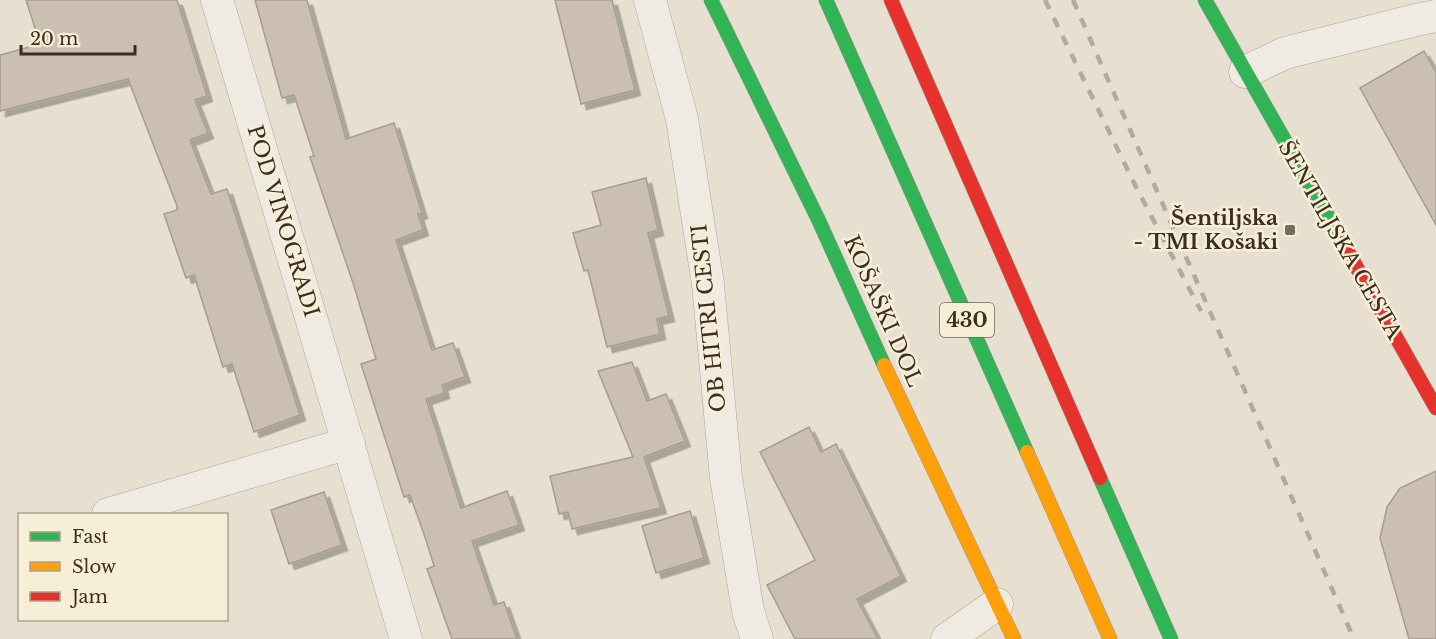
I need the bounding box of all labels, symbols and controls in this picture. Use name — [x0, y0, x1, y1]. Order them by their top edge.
scale bar — [21, 18, 135, 56]
text: 20 m — [30, 28, 78, 50]
street label: POD VINOGRADI — [241, 122, 325, 320]
street label: ŠENTILJSKA CESTA — [1272, 136, 1408, 345]
place label: Šentiljska - TMI Košaki — [1134, 205, 1278, 255]
street label: OB HITRI CESTI — [686, 223, 732, 413]
marker: Šentiljska - TMI Košaki — [1283, 223, 1297, 237]
street label: KOŠAŠKI DOL — [838, 231, 928, 391]
road number: 430 — [940, 303, 994, 337]
legend — [18, 513, 228, 621]
text: Fast — [72, 526, 109, 548]
text: Slow — [72, 556, 117, 578]
text: Jam — [70, 586, 108, 608]

